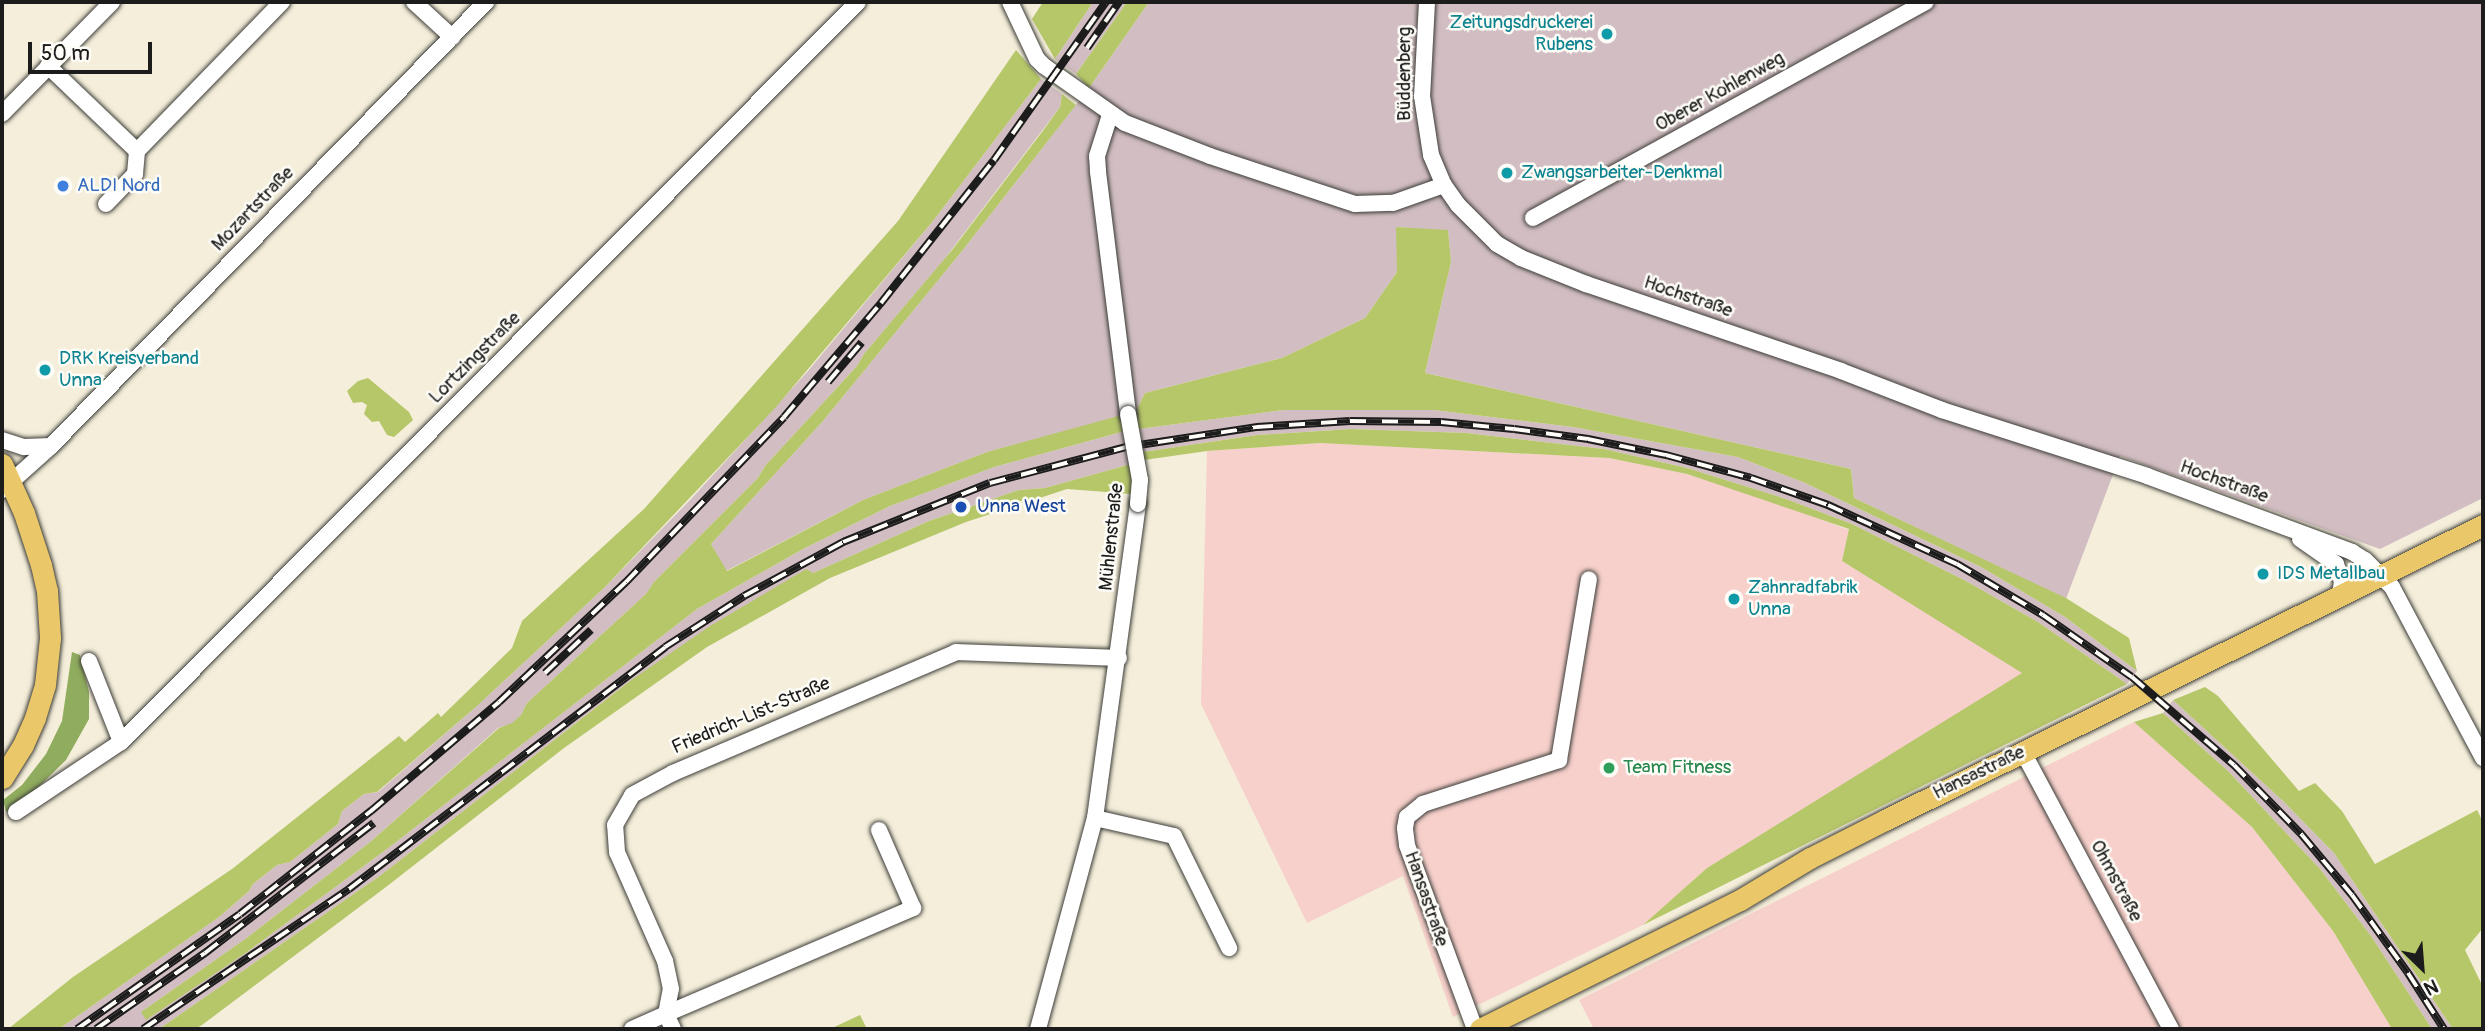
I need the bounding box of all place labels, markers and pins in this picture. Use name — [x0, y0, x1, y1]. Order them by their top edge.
place label: Zeitungsdruckerei Rubens — [1450, 12, 1593, 56]
marker: Zeitungsdruckerei Rubens — [1599, 26, 1615, 42]
place label: Zwangsarbeiter-Denkmal — [1521, 162, 1723, 184]
marker: Zwangsarbeiter-Denkmal — [1499, 165, 1515, 181]
place label: ALDI Nord — [77, 175, 160, 197]
marker: ALDI Nord — [55, 178, 71, 194]
place label: DRK Kreisverband Unna — [59, 348, 199, 392]
marker: DRK Kreisverband Unna — [37, 362, 53, 378]
place label: Unna West — [977, 496, 1066, 518]
marker: Unna West — [951, 497, 971, 517]
place label: IDS Metallbau — [2277, 563, 2385, 585]
marker: IDS Metallbau — [2255, 566, 2271, 582]
place label: Zahnradfabrik Unna — [1748, 577, 1858, 621]
marker: Zahnradfabrik Unna — [1726, 591, 1742, 607]
place label: Team Fitness — [1623, 757, 1731, 779]
marker: Team Fitness — [1601, 760, 1617, 776]

